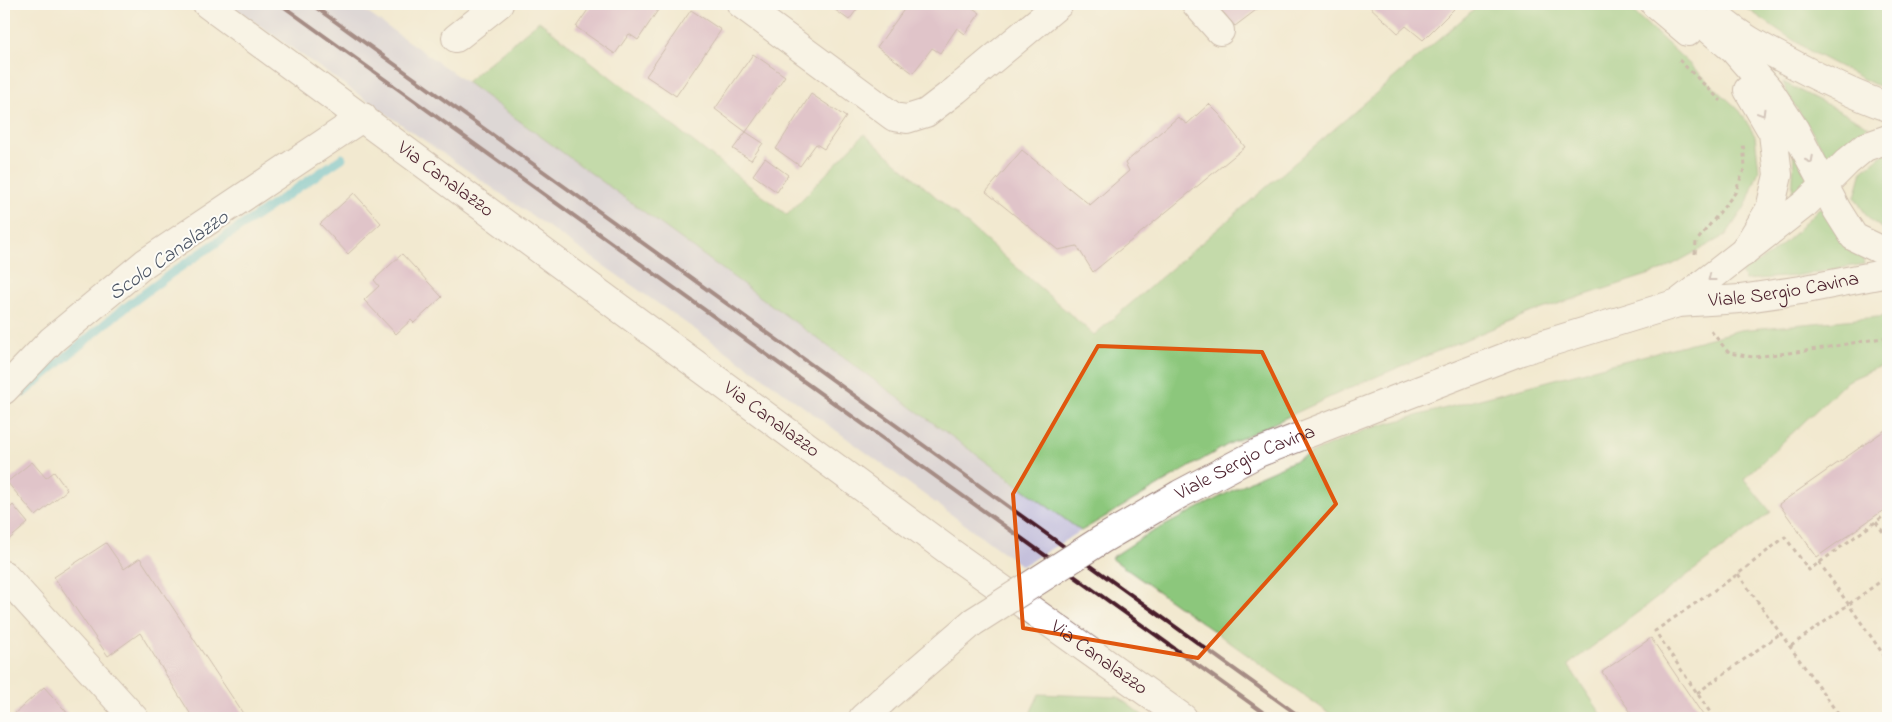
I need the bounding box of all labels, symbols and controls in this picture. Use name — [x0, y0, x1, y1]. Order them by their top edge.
one-way arrow — [1755, 108, 1765, 117]
street label: Via Canalazzo — [390, 134, 500, 225]
one-way arrow — [1804, 155, 1814, 164]
water label: Scolo Canalazzo — [103, 203, 236, 309]
street label: Viale Sergio Cavina — [1706, 265, 1861, 316]
one-way arrow — [1708, 272, 1717, 280]
street label: Via Canalazzo — [716, 374, 826, 465]
street label: Viale Sergio Cavina — [1169, 418, 1320, 509]
street label: Via Canalazzo — [1043, 613, 1154, 703]

